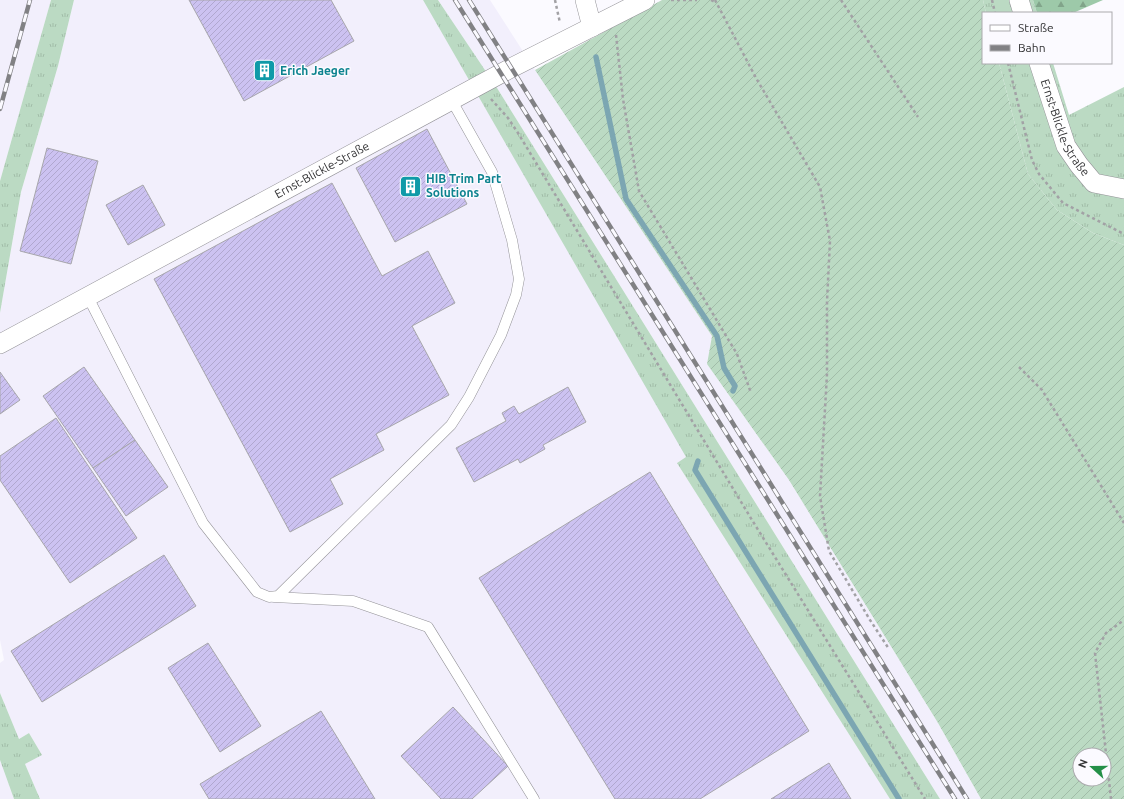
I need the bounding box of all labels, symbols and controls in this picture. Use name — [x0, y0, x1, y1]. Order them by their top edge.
legend — [982, 12, 1112, 64]
text: Straße — [1018, 21, 1054, 34]
text: Bahn — [1018, 41, 1046, 54]
building icon: Erich Jaeger — [251, 58, 277, 84]
place label: Erich Jaeger — [280, 64, 350, 77]
street label: Ernst-Blickle-Straße — [1039, 77, 1092, 178]
street label: Ernst-Blickle-Straße — [272, 139, 371, 200]
place label: HIB Trim Part Solutions — [426, 172, 501, 199]
building icon: HIB Trim Part Solutions — [398, 173, 424, 199]
north arrow — [1072, 747, 1112, 787]
text: N — [1076, 757, 1090, 769]

